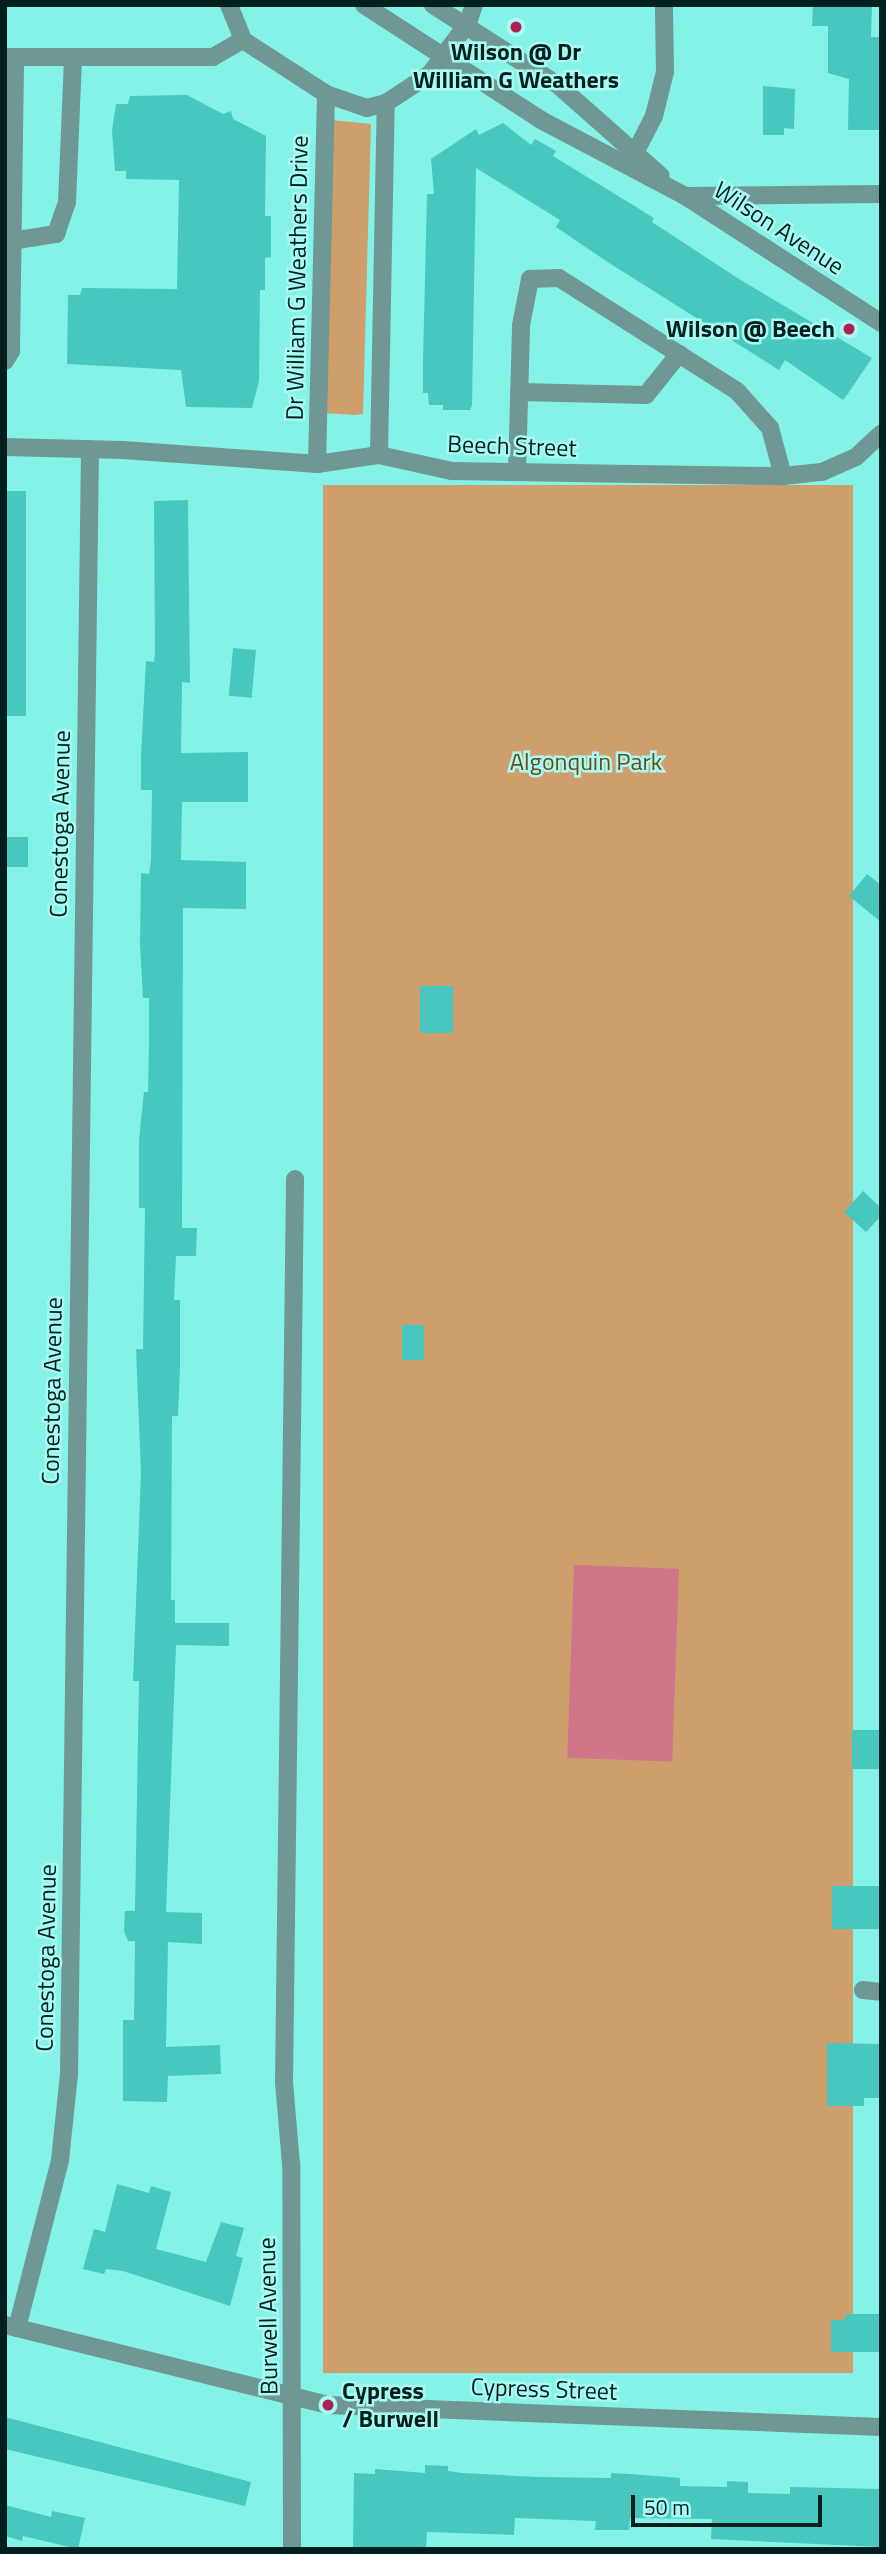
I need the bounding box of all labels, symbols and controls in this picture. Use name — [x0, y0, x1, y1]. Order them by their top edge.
marker: Wilson @ Dr William G Weathers — [508, 19, 524, 35]
place label: Wilson @ Dr William G Weathers — [413, 38, 619, 94]
street label: Dr William G Weathers Drive — [280, 135, 314, 421]
street label: Wilson Avenue — [709, 175, 849, 281]
place label: Wilson @ Beech — [666, 315, 835, 343]
marker: Wilson @ Beech — [841, 321, 857, 337]
street label: Beech Street — [447, 429, 577, 463]
street label: Conestoga Avenue — [44, 730, 76, 918]
park label: Algonquin Park — [510, 748, 662, 776]
street label: Conestoga Avenue — [36, 1297, 68, 1485]
street label: Conestoga Avenue — [30, 1864, 62, 2052]
street label: Burwell Avenue — [252, 2237, 284, 2395]
street label: Cypress Street — [470, 2372, 618, 2406]
place label: Cypress / Burwell — [342, 2377, 439, 2433]
marker: Cypress / Burwell — [320, 2397, 336, 2413]
scale bar — [634, 2480, 825, 2524]
text: 50 m — [644, 2491, 690, 2523]

